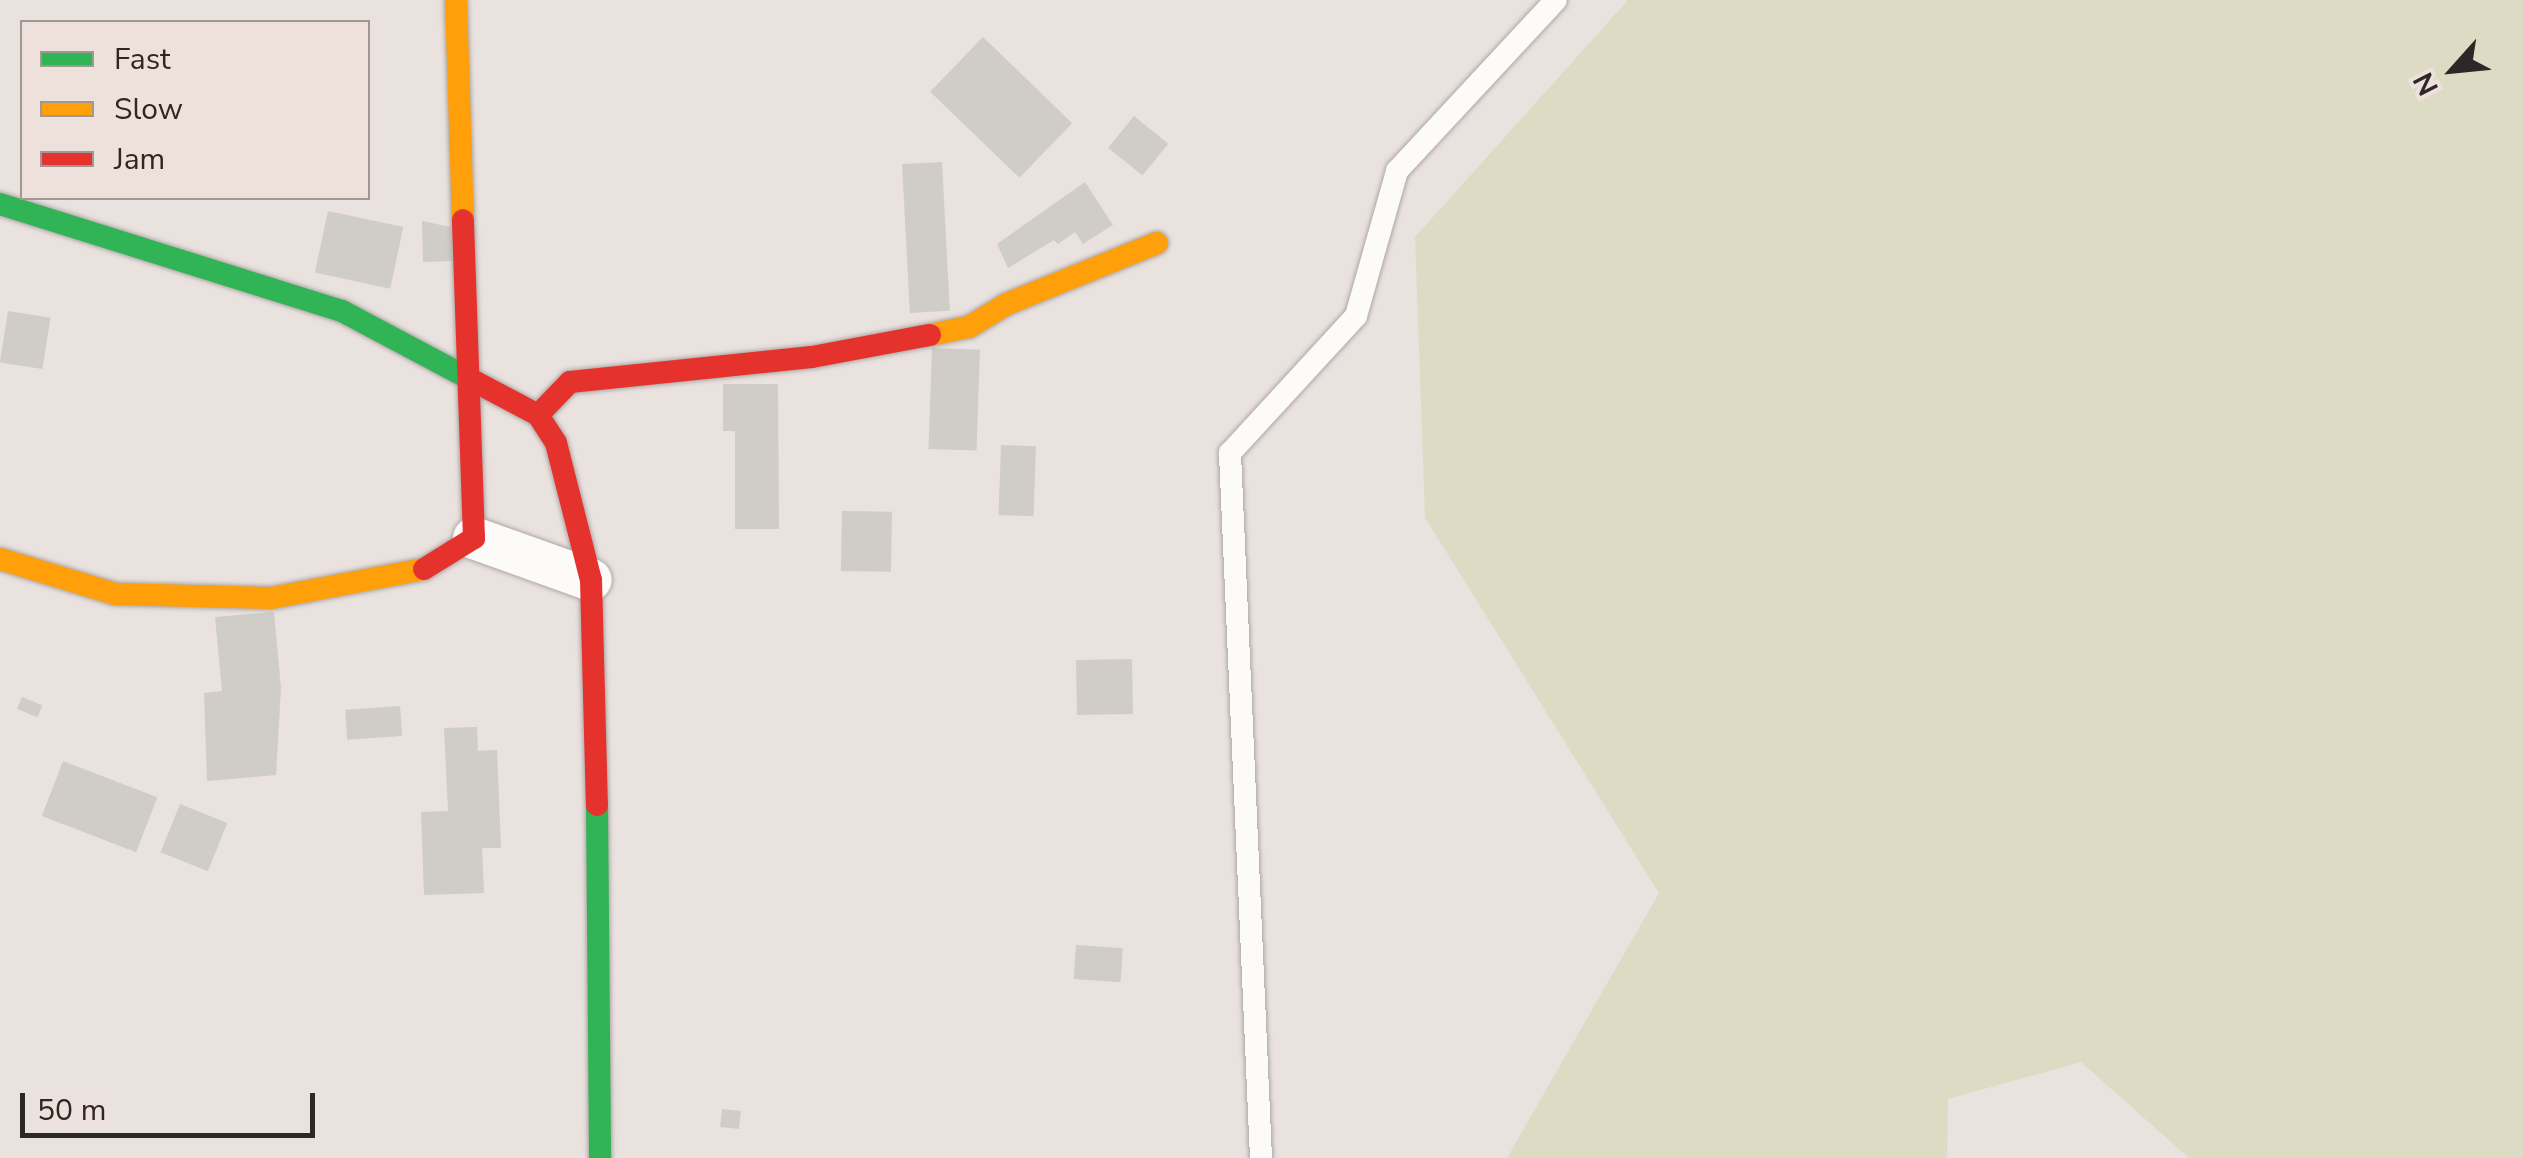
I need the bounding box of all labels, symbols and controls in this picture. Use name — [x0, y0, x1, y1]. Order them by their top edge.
legend — [20, 20, 370, 200]
north arrow — [2403, 20, 2503, 120]
text: Fast — [114, 39, 171, 80]
text: N — [2405, 66, 2448, 102]
text: Slow — [114, 89, 183, 130]
text: Jam — [114, 139, 165, 180]
scale bar — [25, 1073, 320, 1135]
text: 50 m — [37, 1090, 106, 1131]

